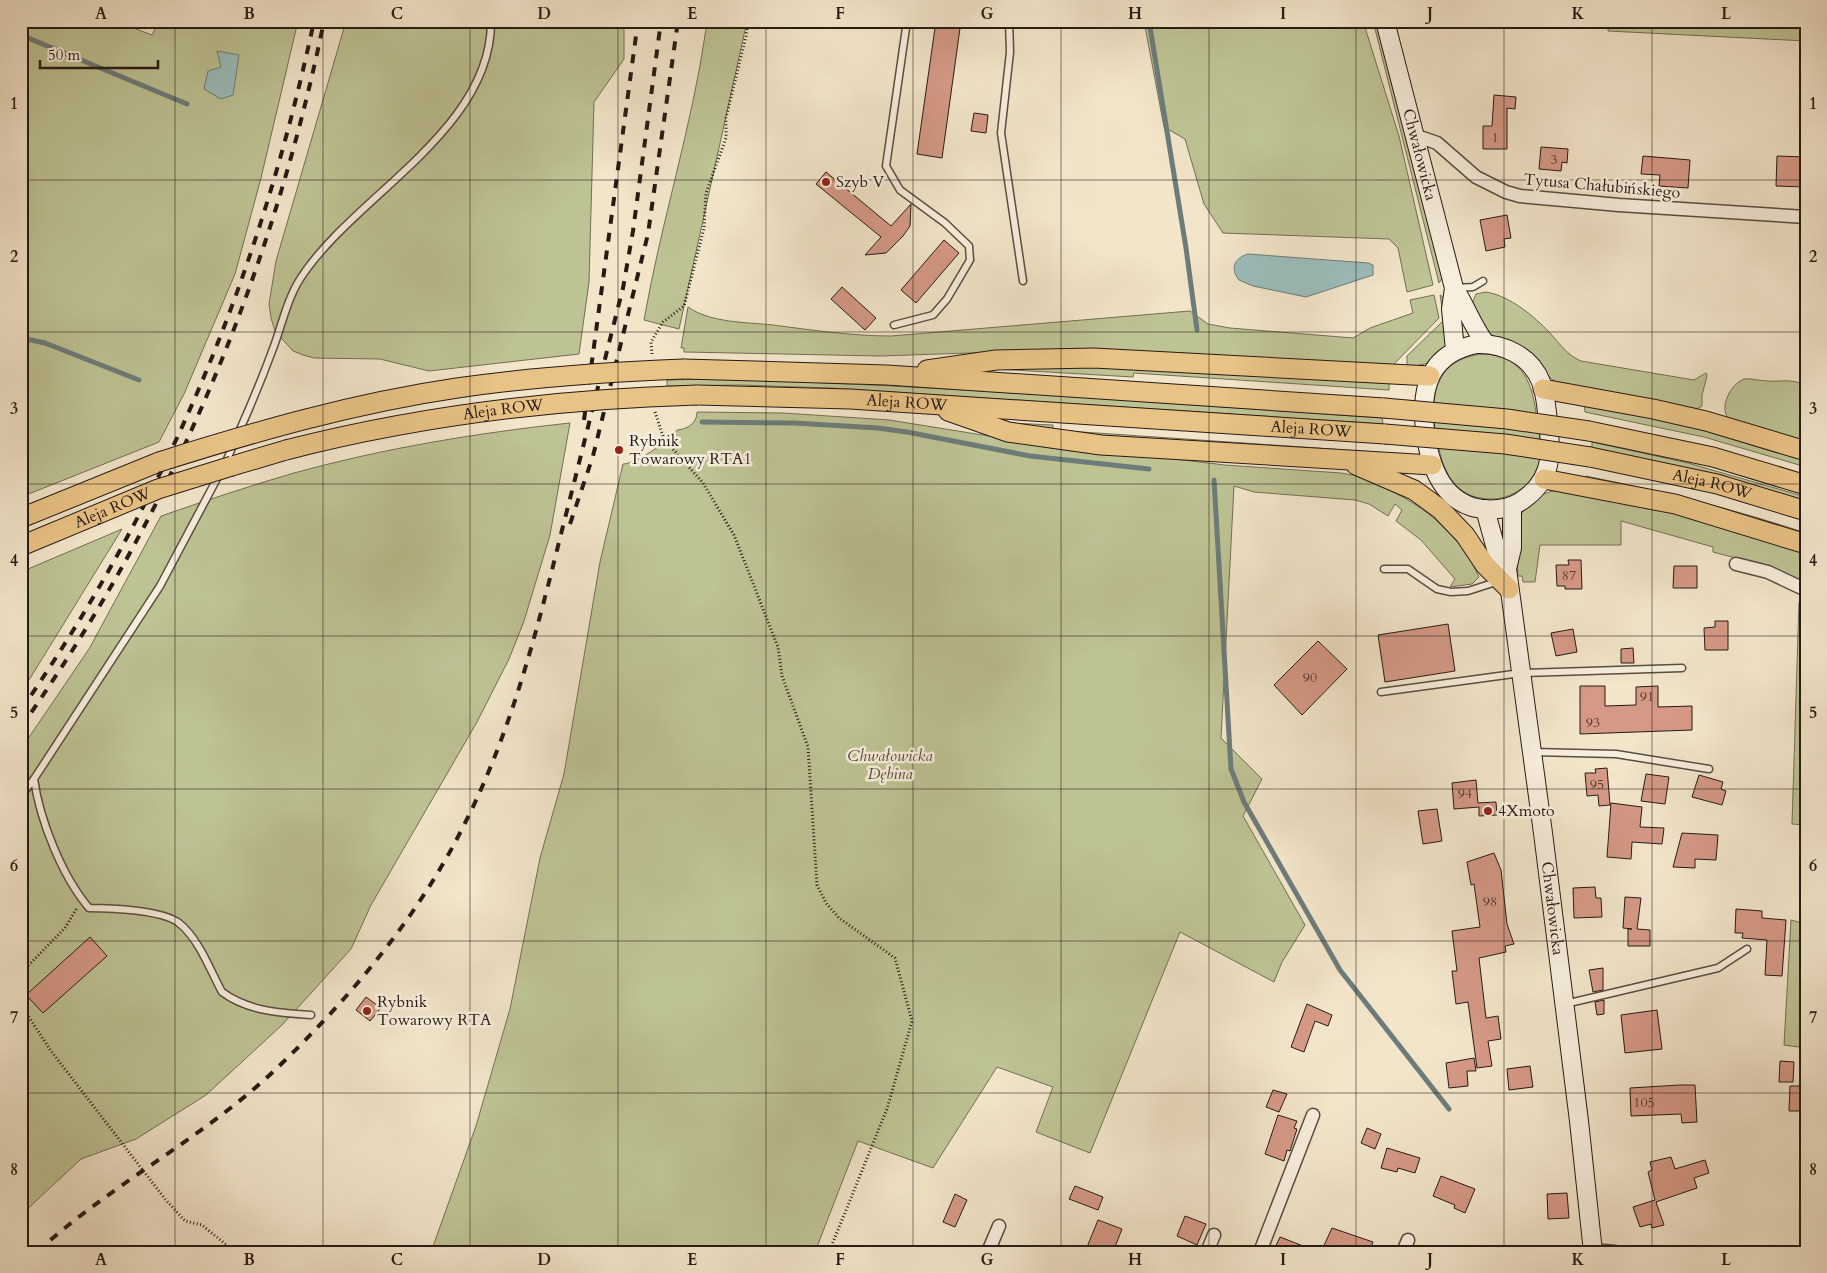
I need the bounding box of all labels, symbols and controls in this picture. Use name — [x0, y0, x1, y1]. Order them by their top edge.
text: A — [95, 3, 107, 25]
text: B — [243, 3, 255, 25]
text: C — [391, 3, 403, 25]
text: D — [537, 3, 551, 25]
text: E — [687, 3, 697, 25]
text: F — [835, 3, 845, 25]
text: G — [980, 3, 994, 25]
text: H — [1128, 3, 1142, 25]
text: I — [1280, 3, 1286, 25]
text: J — [1425, 3, 1433, 25]
text: K — [1572, 3, 1585, 25]
text: L — [1721, 3, 1732, 25]
scale bar — [40, 38, 158, 70]
text: 50 m — [48, 45, 80, 65]
text: 1 — [10, 93, 18, 115]
text: 1 — [1809, 93, 1817, 115]
street label: Chwałowicka — [1397, 106, 1442, 203]
house number: 1 — [1491, 128, 1499, 147]
house number: 3 — [1550, 150, 1558, 169]
street label: Tytusa Chałubińskiego — [1523, 168, 1682, 204]
place label: Szyb V — [836, 171, 885, 193]
marker: Szyb V — [820, 176, 832, 188]
text: 2 — [10, 246, 18, 268]
text: 2 — [1809, 246, 1817, 268]
street label: Aleja ROW — [866, 389, 948, 416]
street label: Aleja ROW — [461, 394, 545, 425]
text: 3 — [10, 398, 18, 420]
text: 3 — [1809, 398, 1817, 420]
street label: Aleja ROW — [1270, 416, 1352, 443]
place label: Rybnik Towarowy RTA1 — [629, 430, 752, 470]
marker: Rybnik Towarowy RTA1 — [613, 444, 625, 456]
street label: Aleja ROW — [1670, 464, 1755, 505]
street label: Aleja ROW — [71, 482, 154, 534]
text: 4 — [10, 550, 18, 572]
text: 4 — [1809, 550, 1817, 572]
house number: 87 — [1562, 566, 1576, 585]
house number: 90 — [1303, 668, 1317, 687]
house number: 91 — [1640, 687, 1654, 706]
text: 5 — [10, 702, 18, 724]
text: 5 — [1809, 702, 1817, 724]
house number: 93 — [1586, 713, 1600, 732]
park label: Chwałowicka Dębina — [847, 745, 933, 785]
house number: 95 — [1590, 775, 1604, 794]
house number: 94 — [1458, 784, 1472, 803]
place label: 4Xmoto — [1498, 800, 1555, 822]
marker: 4Xmoto — [1482, 805, 1494, 817]
text: 6 — [10, 855, 18, 877]
text: 6 — [1809, 855, 1817, 877]
street label: Chwałowicka — [1536, 860, 1569, 956]
house number: 98 — [1483, 892, 1497, 911]
place label: Rybnik Towarowy RTA — [377, 991, 492, 1031]
marker: Rybnik Towarowy RTA — [361, 1005, 373, 1017]
text: 7 — [10, 1007, 18, 1029]
text: 7 — [1809, 1007, 1817, 1029]
house number: 105 — [1633, 1093, 1655, 1112]
text: 8 — [10, 1159, 18, 1181]
text: 8 — [1809, 1159, 1817, 1181]
text: A — [95, 1249, 107, 1271]
text: B — [243, 1249, 255, 1271]
text: C — [391, 1249, 403, 1271]
text: D — [537, 1249, 551, 1271]
text: E — [687, 1249, 697, 1271]
text: F — [835, 1249, 845, 1271]
text: G — [980, 1249, 994, 1271]
text: H — [1128, 1249, 1142, 1271]
text: I — [1280, 1249, 1286, 1271]
text: J — [1425, 1249, 1433, 1271]
text: K — [1572, 1249, 1585, 1271]
text: L — [1721, 1249, 1732, 1271]

